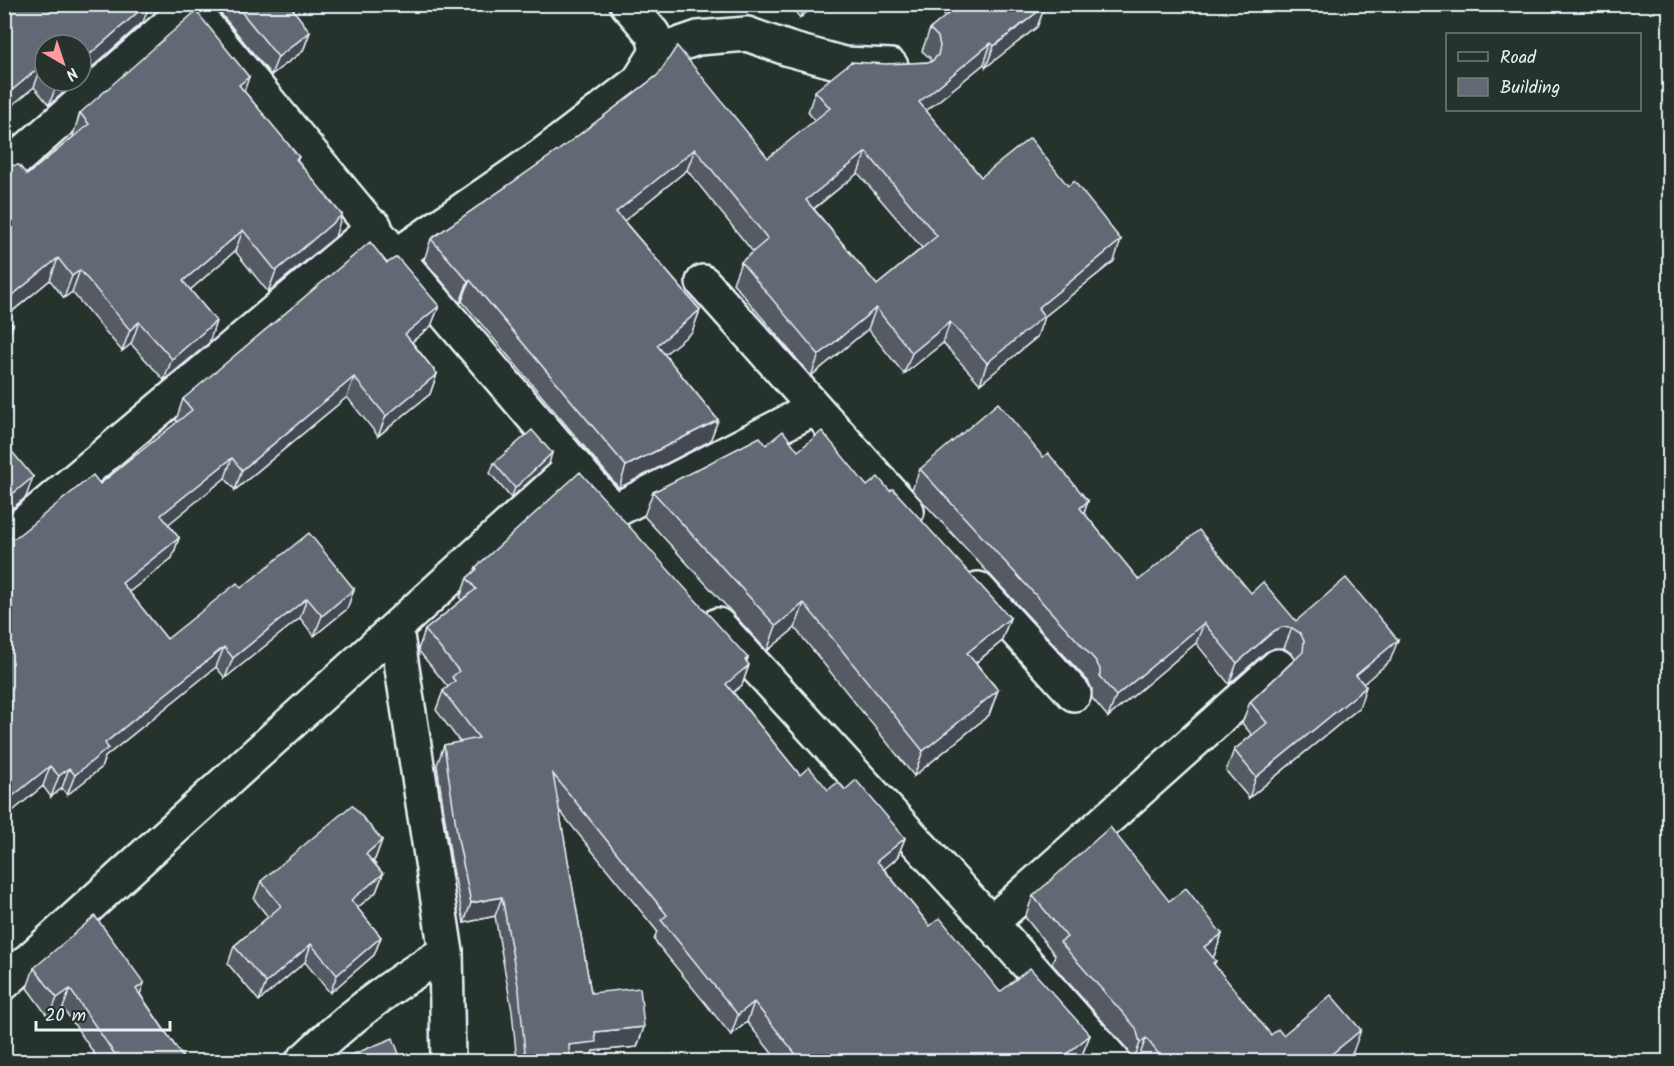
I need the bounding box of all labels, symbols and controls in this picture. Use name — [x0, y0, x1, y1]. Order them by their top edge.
north arrow — [33, 33, 93, 93]
legend — [1446, 33, 1641, 111]
text: Road — [1500, 44, 1537, 73]
text: N — [60, 61, 83, 86]
text: Building — [1500, 74, 1560, 103]
scale bar — [36, 994, 170, 1032]
text: 20 m — [45, 1002, 86, 1031]

